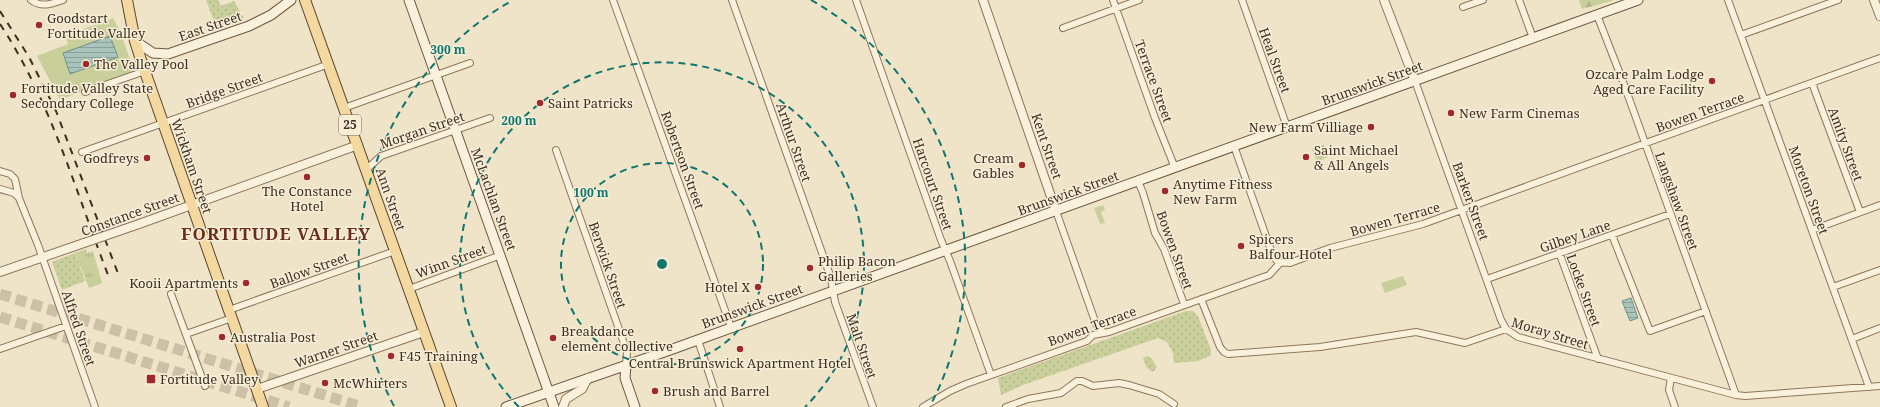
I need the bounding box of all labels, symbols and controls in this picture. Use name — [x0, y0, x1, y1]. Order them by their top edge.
street label: East Street — [176, 7, 244, 45]
place label: Goodstart Fortitude Valley — [47, 9, 146, 42]
marker: Goodstart Fortitude Valley — [34, 20, 44, 30]
street label: Heal Street — [1255, 25, 1295, 96]
street label: Terrace Street — [1131, 37, 1177, 125]
text: 300 m — [430, 41, 466, 58]
place label: The Valley Pool — [94, 55, 189, 73]
street label: Brunswick Street — [1319, 56, 1425, 110]
marker: The Valley Pool — [81, 59, 91, 69]
place label: Ozcare Palm Lodge Aged Care Facility — [1585, 65, 1705, 98]
street label: Bridge Street — [183, 68, 265, 112]
marker: Ozcare Palm Lodge Aged Care Facility — [1707, 76, 1717, 86]
place label: Fortitude Valley State Secondary College — [21, 79, 153, 112]
street label: Bowen Terrace — [1653, 88, 1747, 136]
marker: Fortitude Valley State Secondary College — [8, 90, 18, 100]
place label: Saint Patricks — [548, 94, 633, 112]
marker: Saint Patricks — [535, 98, 545, 108]
street label: Arthur Street — [772, 100, 816, 184]
place label: New Farm Cinemas — [1459, 104, 1580, 122]
street label: Amity Street — [1824, 105, 1868, 184]
street label: Morgan Street — [377, 107, 467, 153]
street label: Robertson Street — [657, 108, 709, 212]
marker: New Farm Cinemas — [1446, 108, 1456, 118]
street label: Kent Street — [1027, 111, 1067, 182]
text: 200 m — [501, 112, 537, 129]
road number: 25 — [339, 115, 361, 135]
street label: Wickham Street — [167, 116, 217, 216]
place label: New Farm Villiage — [1249, 118, 1363, 136]
marker: New Farm Villiage — [1366, 122, 1376, 132]
street label: Harcourt Street — [909, 136, 957, 233]
place label: Saint Michael & All Angels — [1314, 141, 1398, 174]
street label: Moreton Street — [1785, 143, 1833, 237]
street label: McLachlan Street — [467, 145, 521, 253]
place label: Godfreys — [83, 149, 139, 167]
place label: Cream Gables — [973, 149, 1014, 182]
street label: Langshaw Street — [1651, 149, 1703, 253]
marker: Saint Michael & All Angels — [1301, 152, 1311, 162]
marker: Godfreys — [142, 153, 152, 163]
street label: Barker Street — [1449, 159, 1494, 243]
marker: Cream Gables — [1017, 160, 1027, 170]
street label: Ann Street — [372, 165, 410, 233]
street label: Brunswick Street — [1015, 166, 1121, 220]
marker: The Constance Hotel — [302, 172, 312, 182]
place label: Anytime Fitness New Farm — [1173, 175, 1273, 208]
place label: The Constance Hotel — [262, 182, 352, 215]
text: 100 m — [573, 184, 609, 201]
marker: Anytime Fitness New Farm — [1160, 186, 1170, 196]
street label: Constance Street — [79, 188, 182, 240]
street label: Bowen Terrace — [1348, 198, 1442, 240]
street label: Bowen Street — [1152, 208, 1198, 292]
street label: Gilbey Lane — [1537, 215, 1613, 257]
street label: Berwick Street — [585, 219, 631, 311]
district label: FORTITUDE VALLEY — [181, 222, 371, 245]
place label: Spicers Balfour Hotel — [1249, 230, 1332, 263]
street label: Winn Street — [413, 240, 489, 282]
marker: Spicers Balfour Hotel — [1236, 241, 1246, 251]
street label: Ballow Street — [267, 247, 351, 293]
street label: Locke Street — [1563, 251, 1606, 329]
place label: Philip Bacon Galleries — [818, 252, 897, 285]
centre of rings — [655, 257, 669, 271]
marker: Philip Bacon Galleries — [805, 263, 815, 273]
place label: Kooii Apartments — [129, 274, 238, 292]
marker: Kooii Apartments — [241, 278, 251, 288]
place label: Hotel X — [705, 278, 750, 296]
street label: Brunswick Street — [699, 279, 805, 333]
marker: Hotel X — [753, 282, 763, 292]
street label: Alfred Street — [58, 288, 100, 369]
street label: Bowen Terrace — [1045, 302, 1139, 350]
street label: Malt Street — [842, 311, 882, 381]
street label: Moray Street — [1509, 313, 1591, 353]
place label: Breakdance element collective — [561, 322, 673, 355]
street label: Warner Street — [292, 326, 381, 372]
place label: Australia Post — [230, 328, 316, 346]
marker: Australia Post — [217, 332, 227, 342]
marker: Breakdance element collective — [548, 333, 558, 343]
marker: Central Brunswick Apartment Hotel — [735, 344, 745, 354]
place label: F45 Training — [399, 347, 478, 365]
marker: F45 Training — [386, 351, 396, 361]
place label: Central Brunswick Apartment Hotel — [629, 354, 851, 372]
place label: Fortitude Valley — [160, 370, 259, 388]
marker: Fortitude Valley — [145, 373, 157, 385]
place label: McWhirters — [333, 374, 407, 392]
marker: McWhirters — [320, 378, 330, 388]
place label: Brush and Barrel — [663, 382, 770, 400]
marker: Brush and Barrel — [650, 386, 660, 396]

